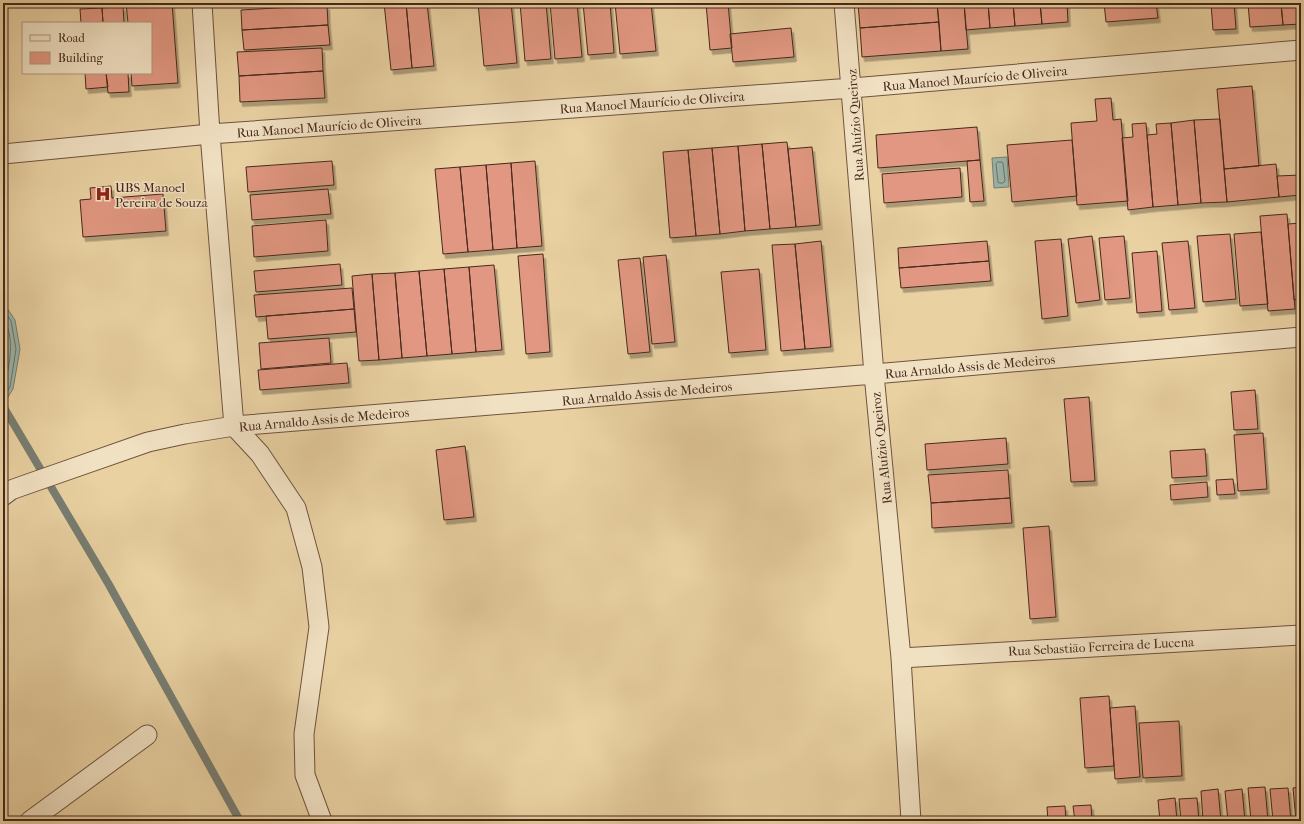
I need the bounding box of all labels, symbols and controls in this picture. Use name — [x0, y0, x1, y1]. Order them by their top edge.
legend — [22, 22, 152, 74]
text: Road — [58, 31, 85, 45]
text: Building — [58, 51, 103, 65]
street label: Rua Manoel Maurício de Oliveira — [882, 63, 1069, 94]
street label: Rua Aluízio Queiroz — [844, 68, 867, 182]
street label: Rua Manoel Maurício de Oliveira — [559, 88, 746, 116]
street label: Rua Manoel Maurício de Oliveira — [236, 112, 423, 140]
place label: UBS Manoel Pereira de Souza — [115, 180, 209, 210]
hospital icon: UBS Manoel Pereira de Souza — [94, 185, 112, 203]
street label: Rua Arnaldo Assis de Medeiros — [884, 352, 1056, 381]
street label: Rua Arnaldo Assis de Medeiros — [561, 379, 733, 408]
street label: Rua Aluízio Queiroz — [868, 391, 895, 505]
street label: Rua Arnaldo Assis de Medeiros — [238, 405, 410, 434]
street label: Rua Sebastião Ferreira de Lucena — [1008, 634, 1195, 659]

